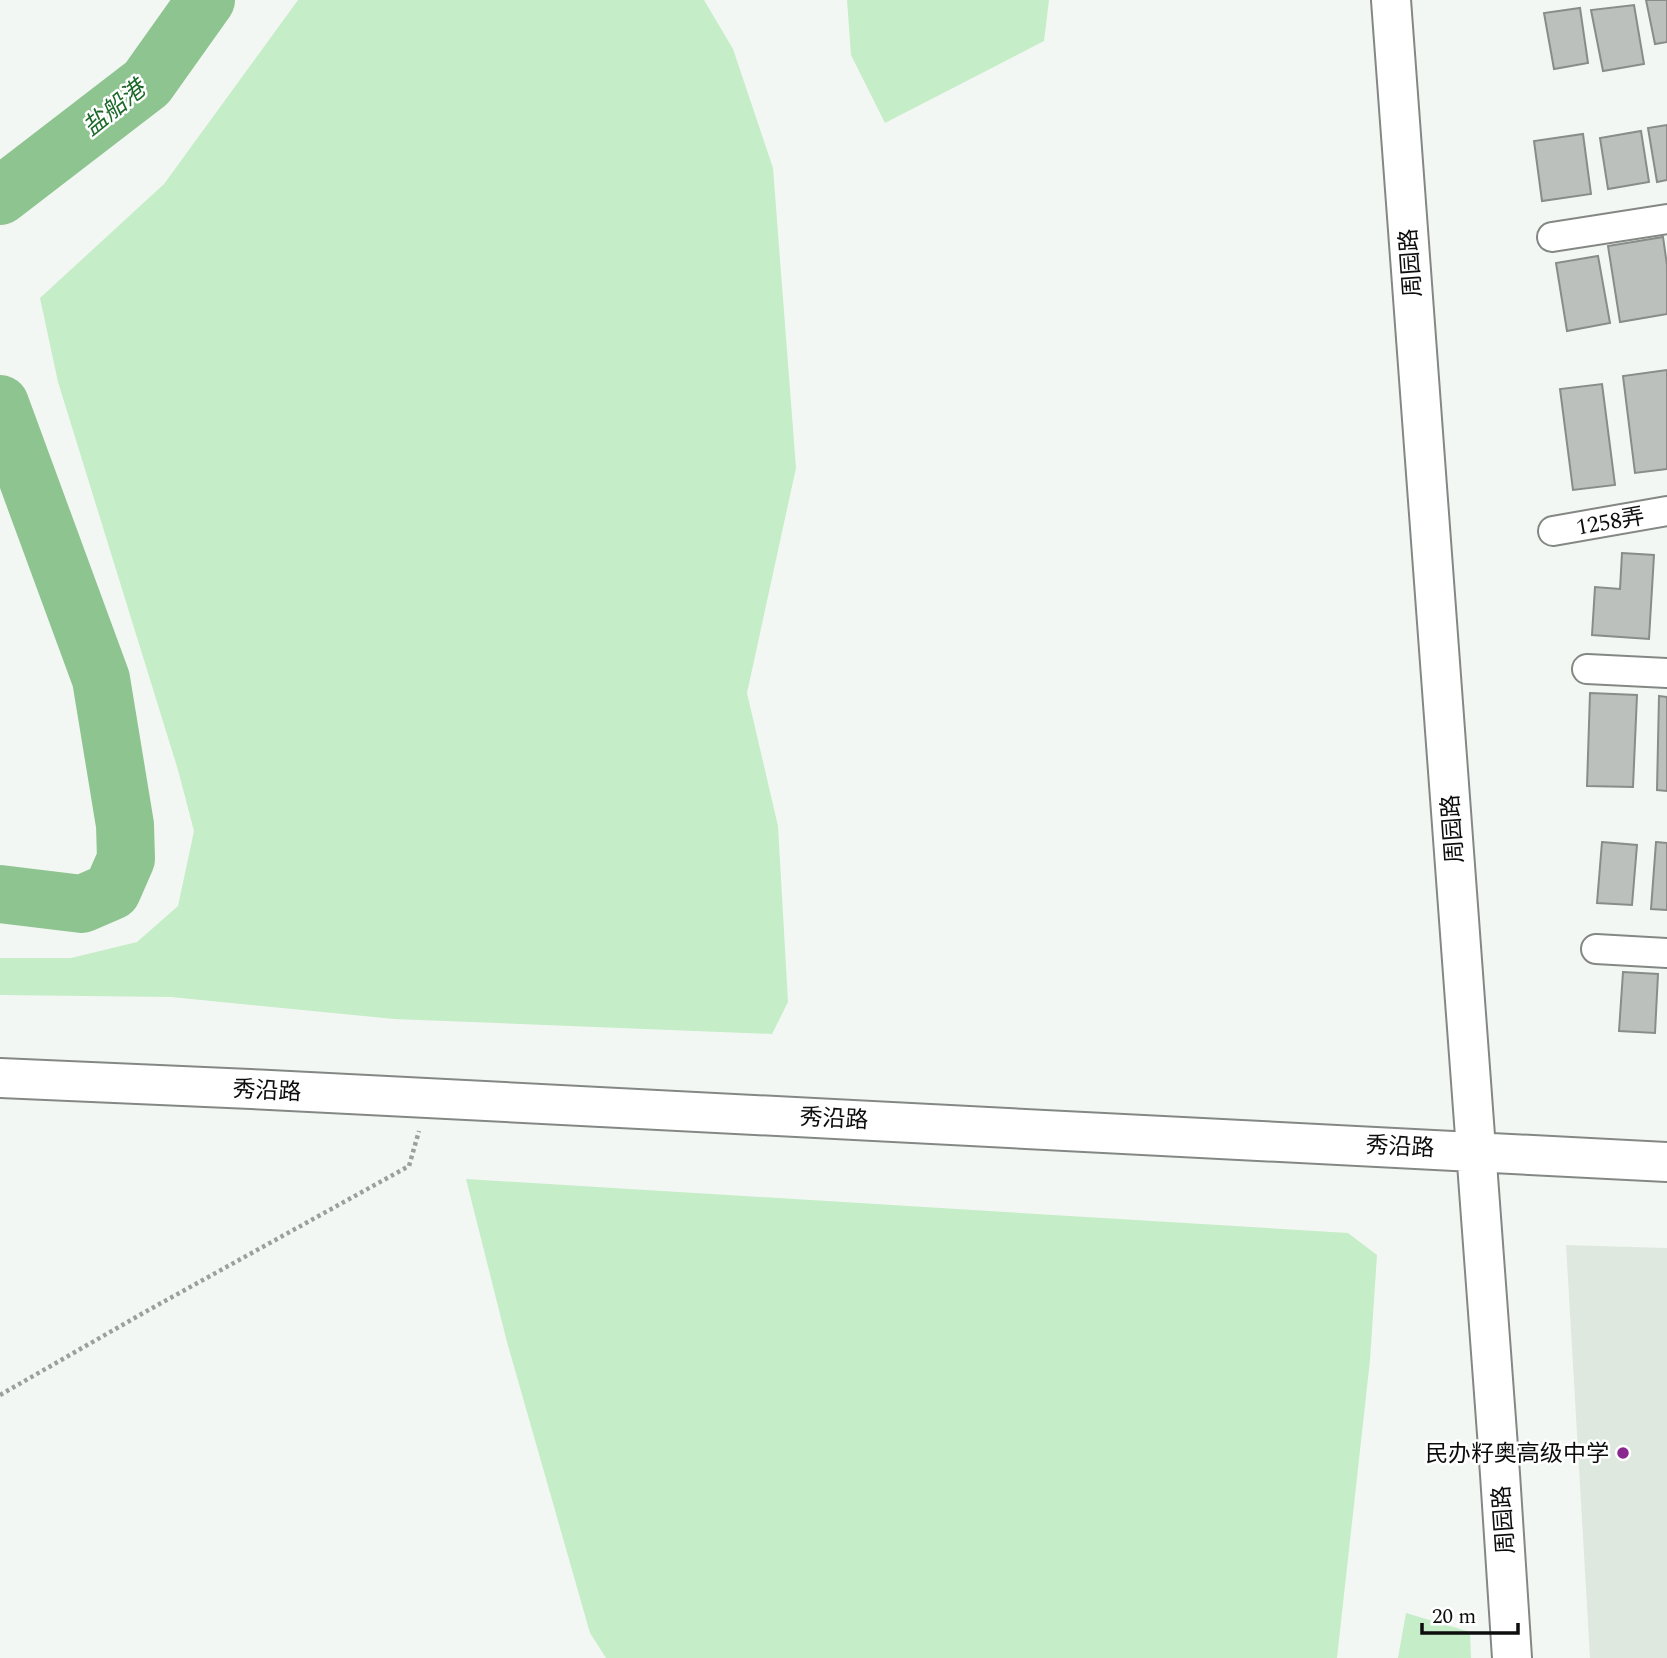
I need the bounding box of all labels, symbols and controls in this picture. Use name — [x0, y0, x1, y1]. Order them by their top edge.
water label: 盐船港 — [75, 70, 156, 145]
street label: 周园路 — [1392, 227, 1431, 299]
street label: 1258弄 — [1573, 499, 1647, 546]
street label: 周园路 — [1434, 793, 1473, 865]
street label: 秀沿路 — [232, 1072, 302, 1111]
street label: 秀沿路 — [799, 1100, 869, 1139]
street label: 秀沿路 — [1365, 1128, 1435, 1167]
place label: 民办籽奥高级中学 — [1425, 1437, 1609, 1472]
marker: 民办籽奥高级中学 — [1615, 1445, 1631, 1461]
street label: 周园路 — [1485, 1484, 1524, 1556]
scale bar — [1422, 1592, 1518, 1636]
text: 20 m — [1432, 1601, 1476, 1633]

